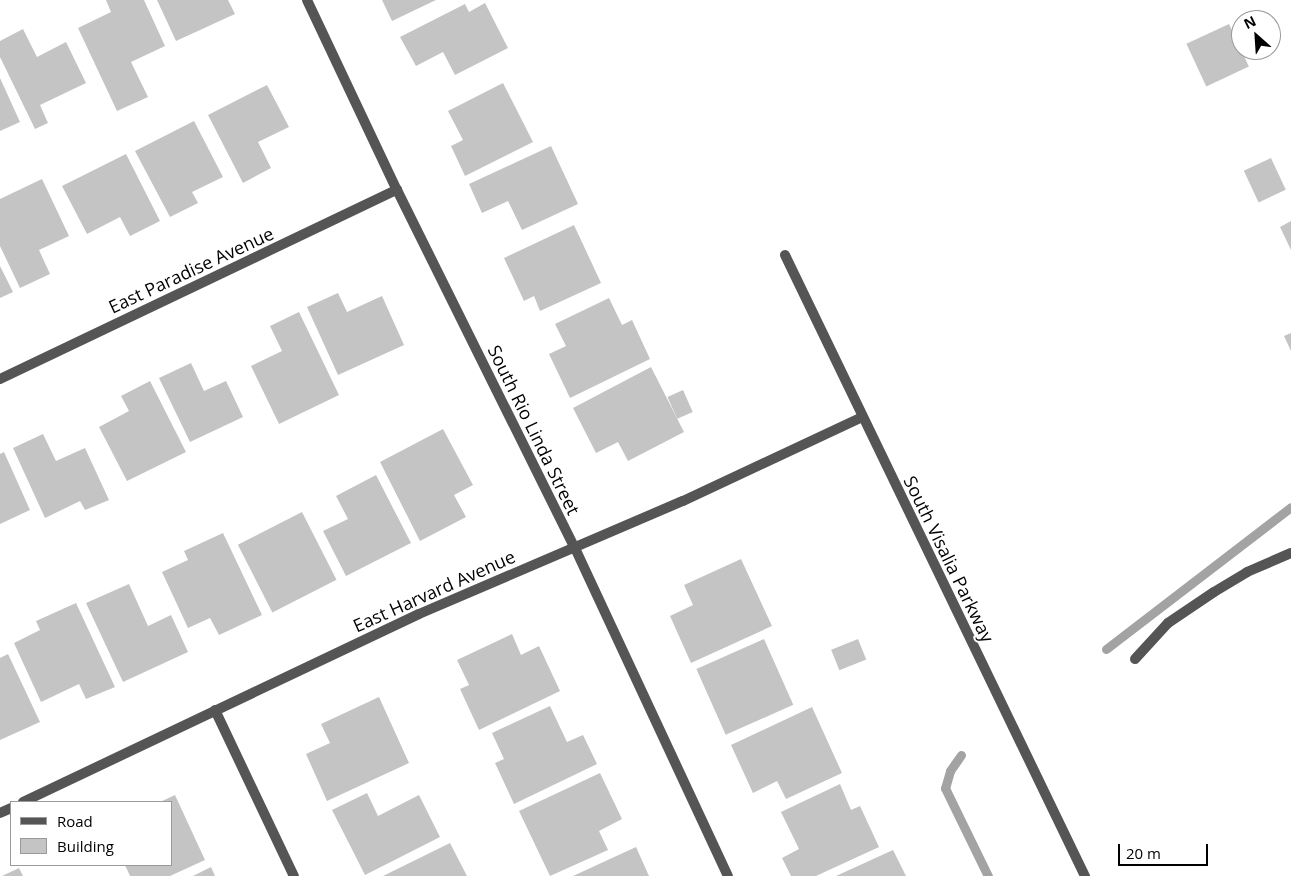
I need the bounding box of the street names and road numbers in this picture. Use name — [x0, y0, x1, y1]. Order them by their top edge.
street label: East Paradise Avenue — [105, 222, 277, 318]
street label: South Rio Linda Street — [484, 342, 584, 518]
street label: South Visalia Parkway — [899, 472, 999, 646]
street label: East Harvard Avenue — [350, 546, 518, 636]

